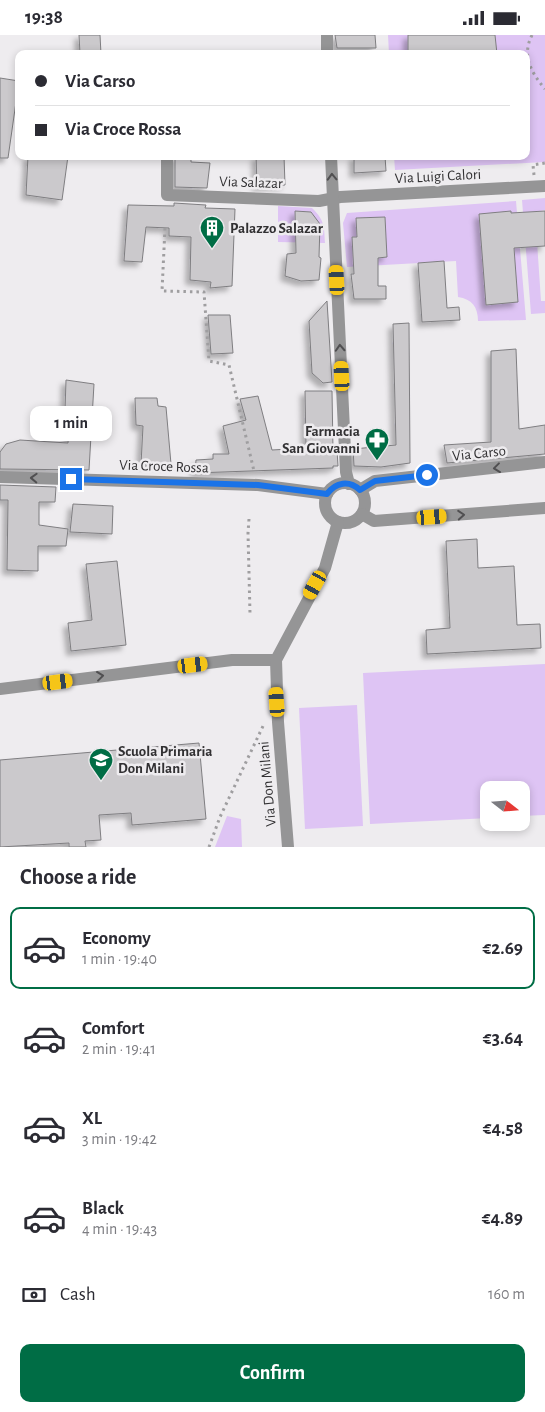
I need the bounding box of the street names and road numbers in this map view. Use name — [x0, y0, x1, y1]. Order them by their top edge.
street label: Via Luigi Calori — [394, 167, 482, 186]
street label: Via Salazar — [219, 174, 283, 191]
street label: Via Carso — [451, 443, 507, 464]
street label: Via Croce Rossa — [119, 457, 209, 476]
street label: Via Don Milani — [256, 740, 279, 827]

